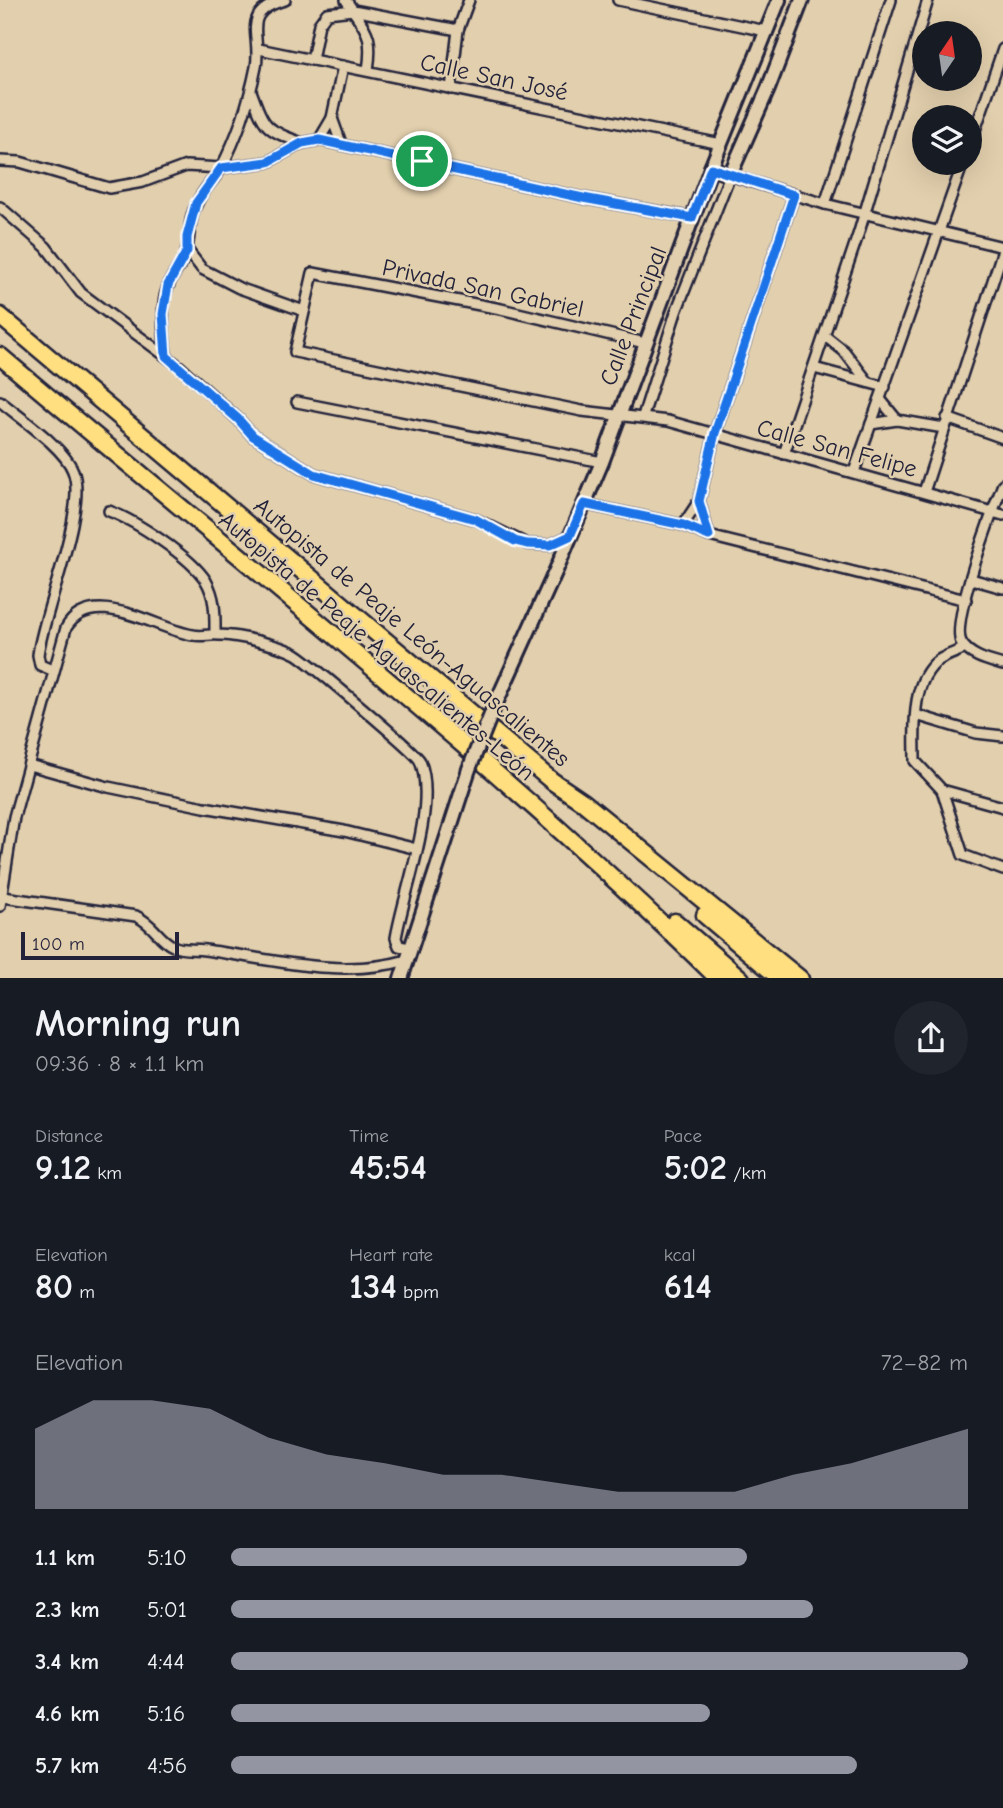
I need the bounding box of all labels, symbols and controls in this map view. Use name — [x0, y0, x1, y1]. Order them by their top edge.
north arrow — [912, 21, 982, 91]
map controls — [912, 21, 982, 175]
street label: Calle San José — [418, 48, 570, 106]
button: layers — [912, 105, 982, 175]
pin — [392, 131, 452, 191]
icon: arrive — [403, 142, 441, 180]
street label: Calle Principal — [594, 242, 672, 390]
street label: Privada San Gabriel — [380, 253, 586, 323]
street label: Calle San Felipe — [754, 413, 920, 483]
street label: Autopista de Peaje León-Aguascalientes — [248, 492, 576, 772]
street label: Autopista de Peaje Aguascalientes-León — [213, 506, 541, 786]
scale bar — [21, 930, 178, 961]
text: 100 m — [32, 933, 85, 955]
button: share — [894, 1001, 968, 1075]
text: Morning run — [35, 1002, 241, 1046]
text: 09:36 · 8 × 1.1 km — [35, 1050, 204, 1077]
text: Distance — [35, 1125, 103, 1147]
text: Time — [349, 1125, 389, 1147]
text: Pace — [664, 1125, 702, 1147]
text: 9.12 — [35, 1147, 91, 1188]
text: 45:54 — [349, 1147, 427, 1188]
text: 5:02 — [664, 1147, 727, 1188]
text: km — [91, 1162, 122, 1184]
text: /km — [727, 1162, 766, 1184]
text: Elevation — [35, 1244, 108, 1266]
text: Heart rate — [349, 1244, 433, 1266]
text: kcal — [664, 1244, 696, 1266]
text: 80 — [35, 1266, 73, 1307]
text: 134 — [349, 1266, 397, 1307]
text: 614 — [664, 1266, 712, 1307]
text: m — [73, 1281, 95, 1303]
text: bpm — [397, 1281, 439, 1303]
text: Elevation — [35, 1349, 123, 1376]
text: 72–82 m — [881, 1349, 968, 1376]
text: 1.1 km — [35, 1544, 95, 1571]
text: 5:10 — [147, 1544, 187, 1571]
text: 2.3 km — [35, 1596, 100, 1623]
text: 5:01 — [147, 1596, 187, 1623]
text: 3.4 km — [35, 1648, 99, 1675]
text: 4:44 — [147, 1648, 185, 1675]
text: 4.6 km — [35, 1700, 100, 1727]
text: 5:16 — [147, 1700, 185, 1727]
text: 5.7 km — [35, 1752, 99, 1779]
text: 4:56 — [147, 1752, 187, 1779]

